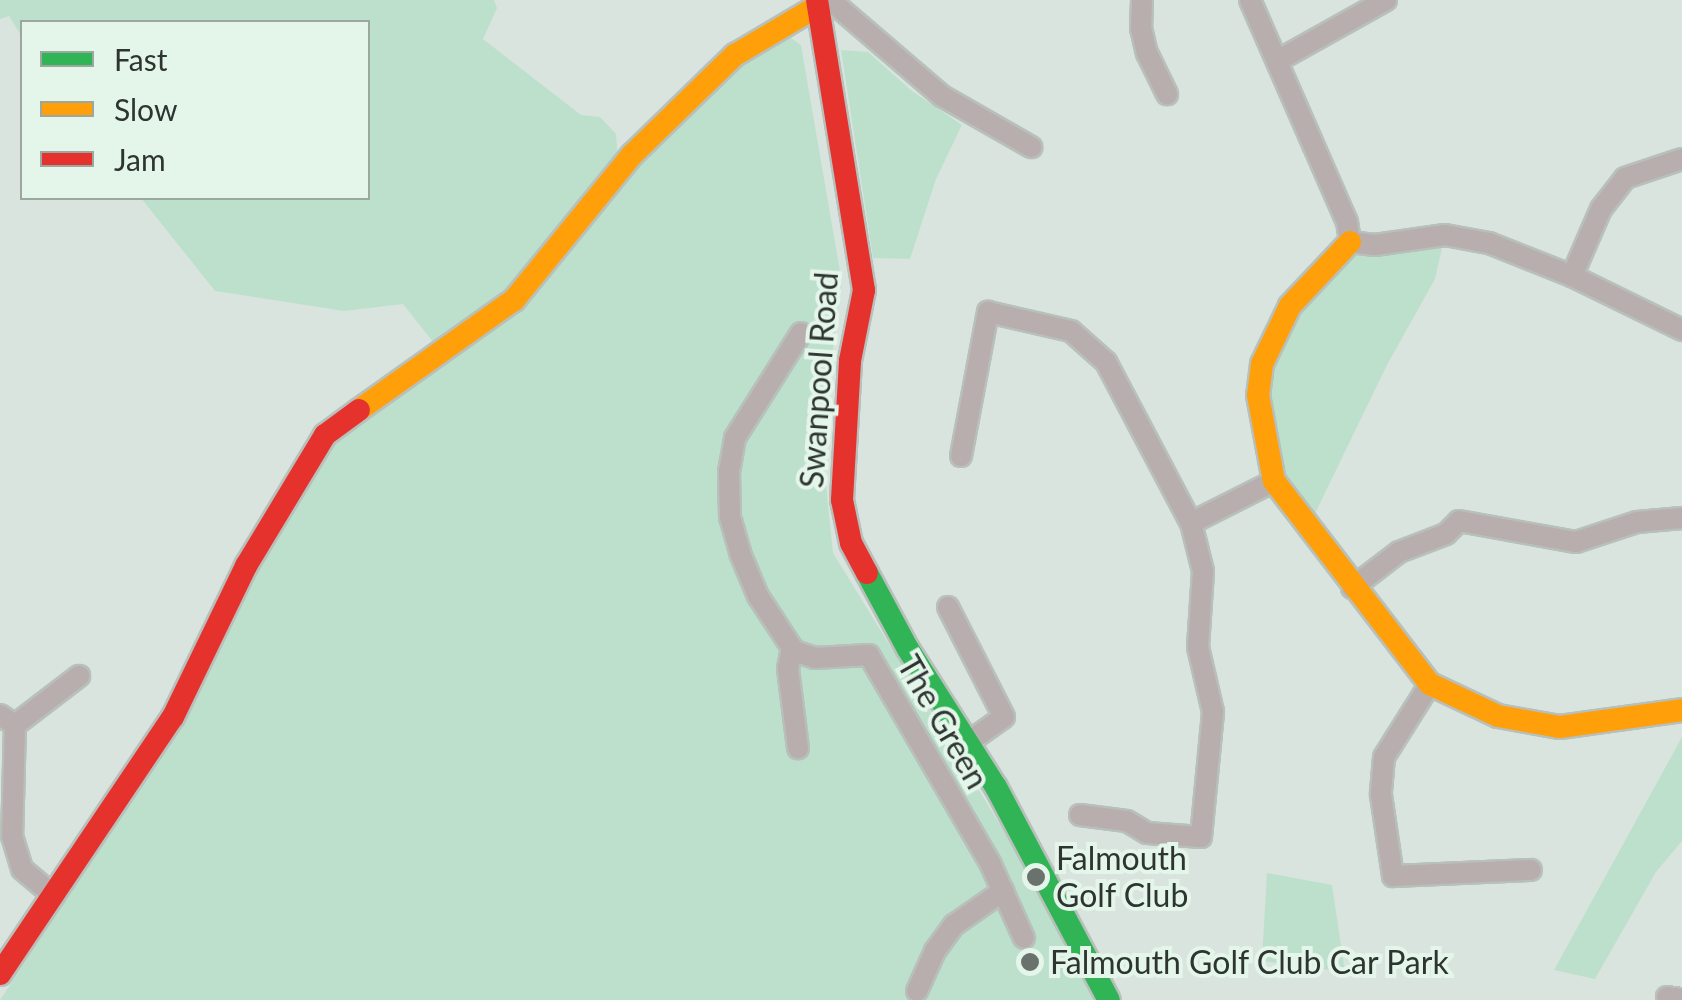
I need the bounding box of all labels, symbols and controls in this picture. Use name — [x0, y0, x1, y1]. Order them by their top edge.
legend — [20, 20, 370, 200]
text: Fast — [114, 41, 168, 77]
text: Slow — [114, 91, 177, 127]
text: Jam — [114, 141, 166, 177]
street label: Swanpool Road — [792, 271, 846, 489]
street label: The Green — [890, 649, 996, 795]
place label: Falmouth Golf Club — [1056, 840, 1189, 915]
marker: Falmouth Golf Club — [1025, 866, 1047, 888]
place label: Falmouth Golf Club Car Park — [1050, 943, 1450, 981]
marker: Falmouth Golf Club Car Park — [1019, 951, 1041, 973]

